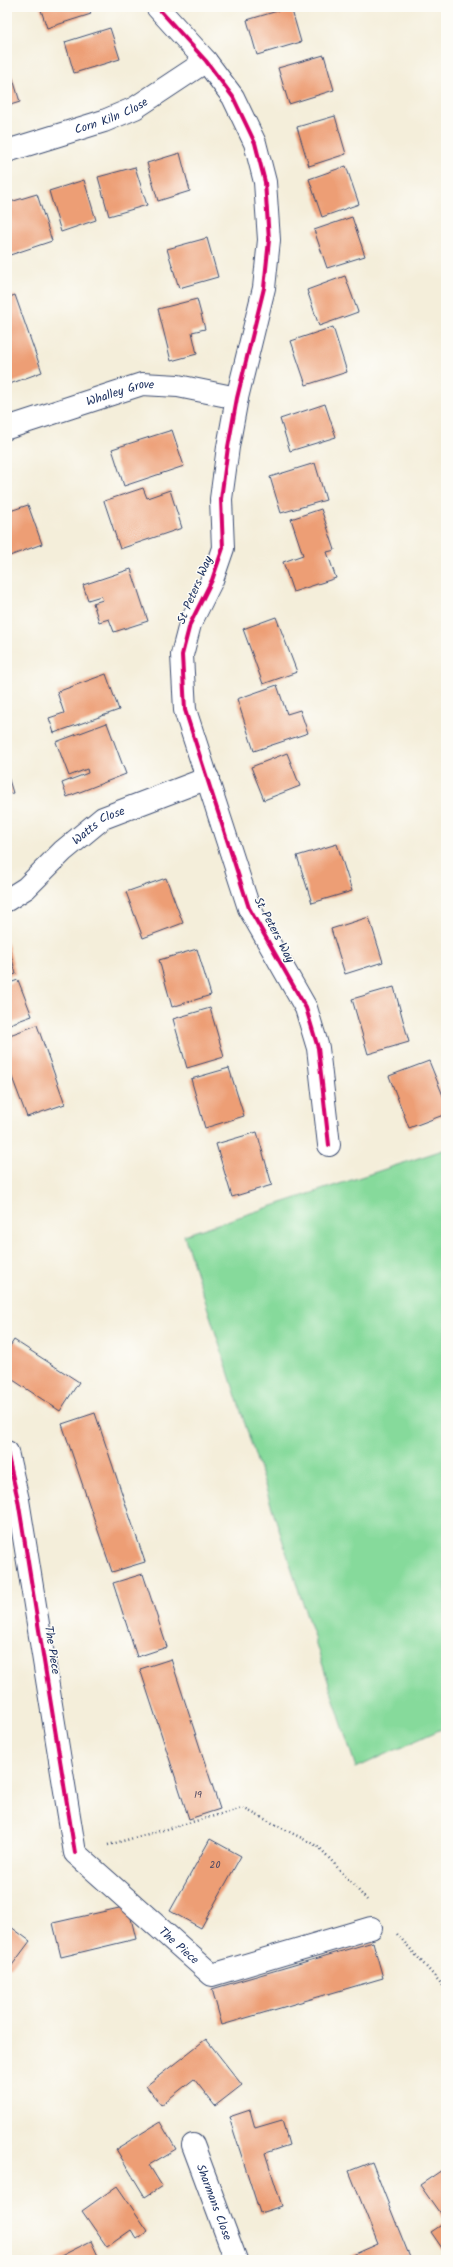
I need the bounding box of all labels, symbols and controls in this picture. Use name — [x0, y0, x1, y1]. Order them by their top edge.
street label: Corn Kiln Close — [72, 92, 152, 139]
street label: Whalley Grove — [84, 374, 155, 411]
street label: St Peters Way — [172, 553, 218, 627]
street label: Watts Close — [68, 801, 128, 849]
street label: St Peters Way — [249, 894, 300, 967]
street label: The Piece — [39, 1625, 65, 1676]
house number: 19 — [194, 1787, 202, 1803]
house number: 20 — [210, 1857, 220, 1873]
street label: The Piece — [154, 1922, 204, 1969]
street label: Sharmans Close — [191, 2161, 237, 2244]

